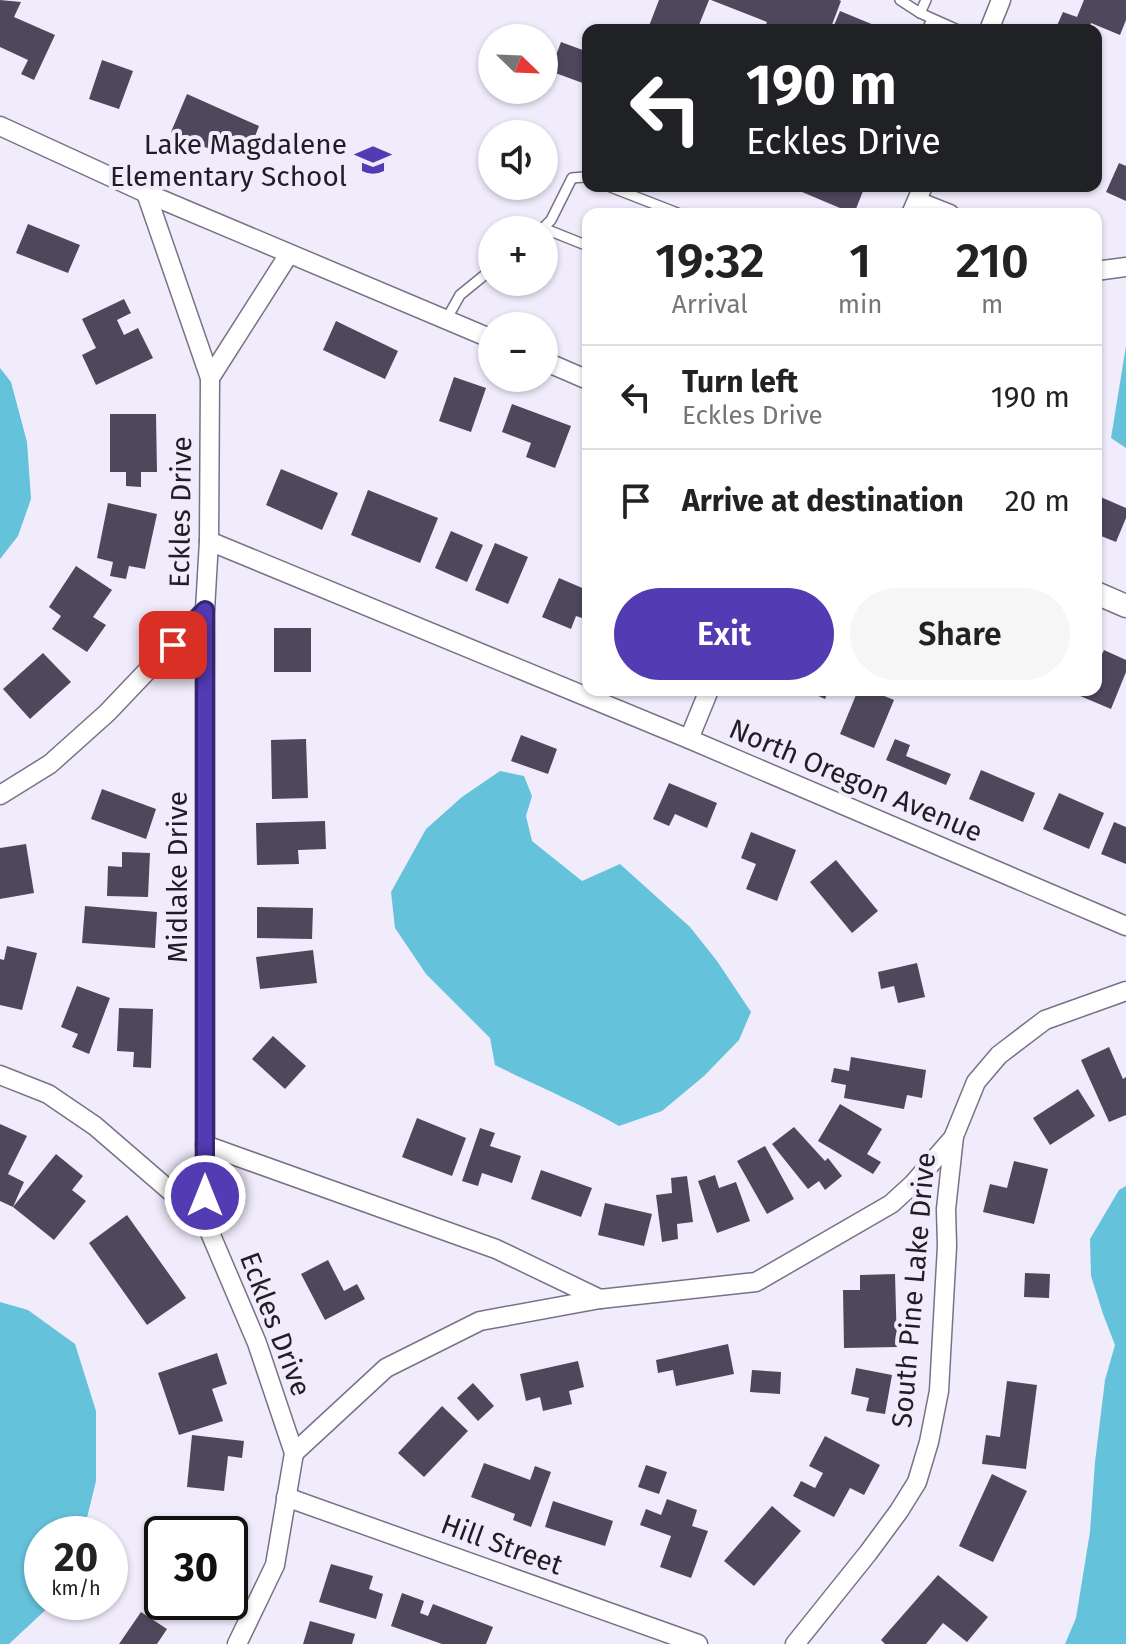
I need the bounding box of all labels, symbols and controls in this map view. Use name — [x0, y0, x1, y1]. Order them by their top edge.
north arrow — [478, 24, 558, 104]
map controls — [478, 24, 558, 392]
text: 190 m — [746, 52, 897, 119]
icon: left — [614, 56, 718, 160]
button: sound — [478, 120, 558, 200]
text: Eckles Drive — [746, 120, 941, 164]
place label: Lake Magdalene Elementary School — [110, 128, 347, 193]
school or university icon: Lake Magdalene Elementary School — [354, 141, 392, 179]
button: + — [478, 216, 558, 296]
text: 19:32 — [655, 232, 765, 290]
text: 1 — [849, 232, 871, 290]
text: 210 — [956, 232, 1029, 290]
text: Arrival — [672, 289, 748, 320]
text: min — [838, 289, 883, 320]
text: m — [981, 289, 1003, 320]
button: − — [478, 312, 558, 392]
text: Turn left — [682, 364, 798, 400]
icon: left — [614, 375, 658, 419]
text: 190 m — [991, 379, 1070, 415]
text: Eckles Drive — [682, 400, 823, 431]
street label: Eckles Drive — [163, 436, 198, 588]
icon: arrive — [614, 479, 658, 523]
text: Arrive at destination — [682, 483, 964, 519]
text: 20 m — [1005, 483, 1070, 519]
button: Exit — [614, 588, 834, 680]
button: Share — [850, 588, 1070, 680]
pin — [139, 611, 207, 679]
icon: arrive — [151, 623, 195, 667]
street label: North Oregon Avenue — [724, 712, 987, 849]
street label: Midlake Drive — [161, 791, 194, 963]
street label: South Pine Lake Drive — [885, 1151, 942, 1429]
position arrow — [163, 1154, 247, 1238]
street label: Eckles Drive — [233, 1247, 318, 1401]
street label: Hill Street — [437, 1507, 568, 1582]
speed limit sign: 30 — [144, 1516, 248, 1620]
text: 20 — [54, 1534, 98, 1582]
text: km/h — [51, 1576, 101, 1600]

